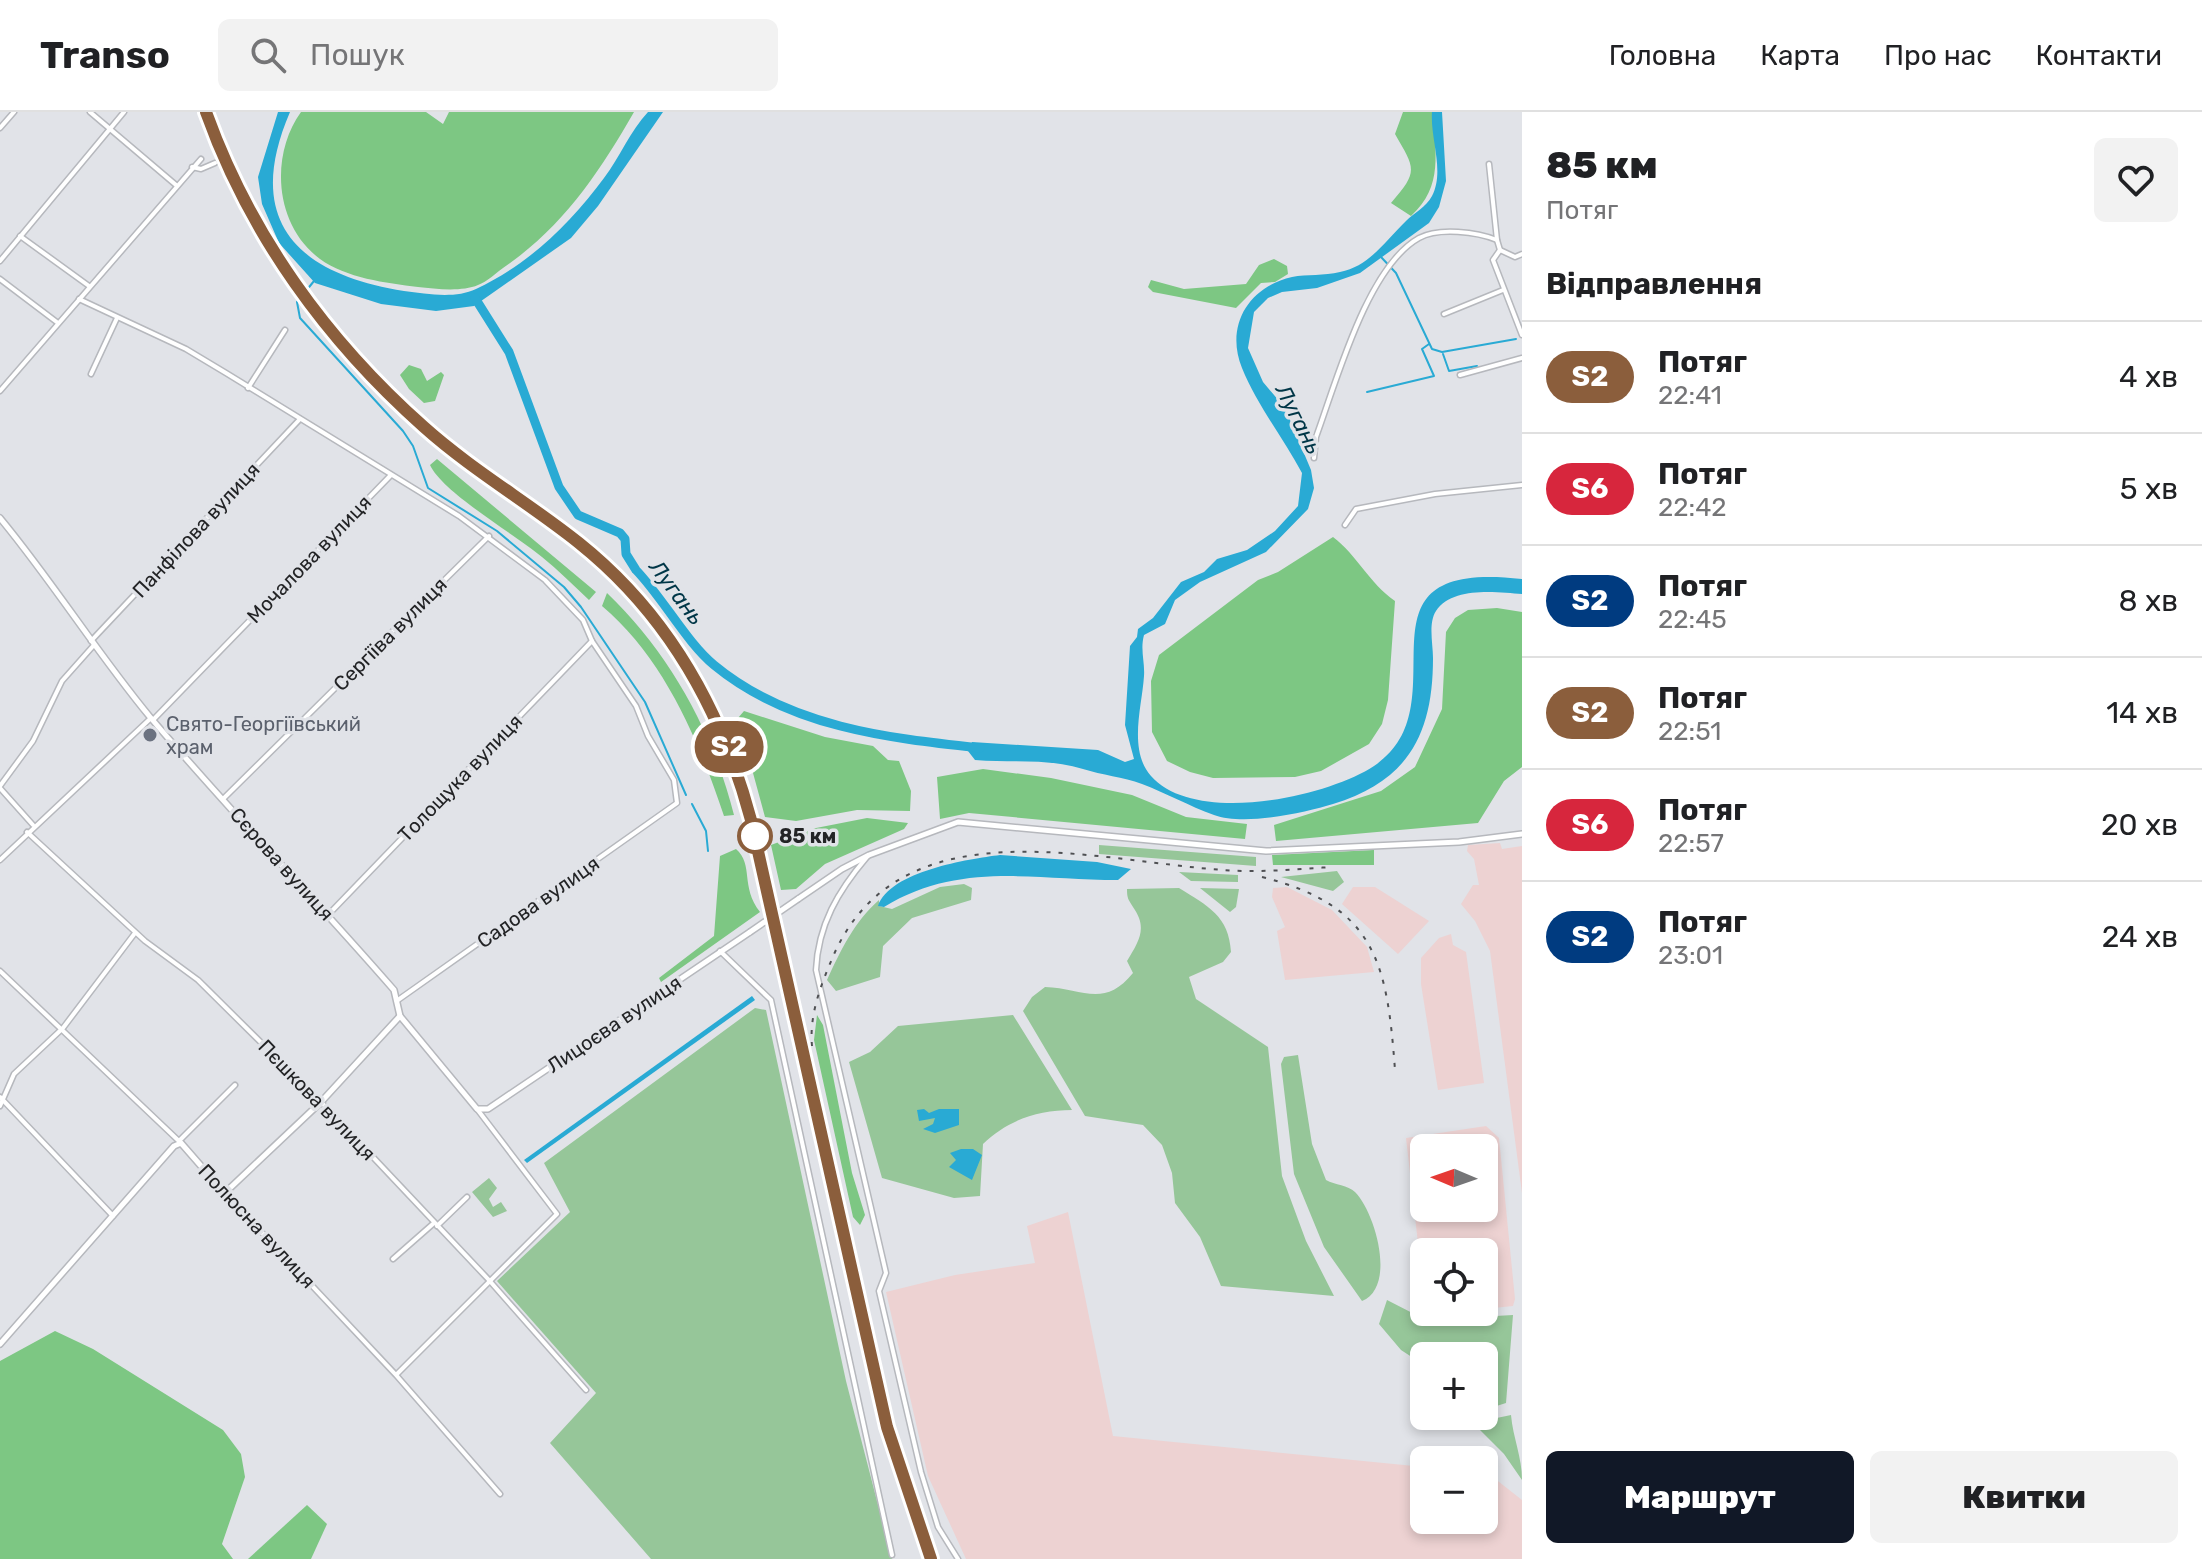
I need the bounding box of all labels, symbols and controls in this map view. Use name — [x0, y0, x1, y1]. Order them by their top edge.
search box — [218, 19, 778, 91]
text: Transo — [40, 32, 170, 78]
icon: search — [246, 33, 290, 77]
text: Пошук — [310, 37, 405, 73]
text: Головна — [1609, 39, 1716, 72]
text: Карта — [1760, 39, 1840, 72]
text: Про нас — [1884, 39, 1992, 72]
text: Контакти — [2036, 39, 2162, 72]
button: heart — [2094, 138, 2178, 222]
text: 85 км — [1546, 142, 1658, 188]
text: Потяг — [1546, 195, 1618, 226]
text: Відправлення — [1546, 266, 1762, 302]
text: Потяг — [1658, 344, 1747, 380]
text: 4 хв — [2119, 359, 2178, 395]
text: S2 — [1572, 360, 1608, 393]
water label: Лугань — [1269, 378, 1327, 458]
text: 22:41 — [1658, 380, 1722, 411]
text: Потяг — [1658, 456, 1747, 492]
street label: Панфілова вулиця — [127, 458, 265, 602]
text: 5 хв — [2120, 471, 2178, 507]
text: S6 — [1572, 472, 1608, 505]
street label: Мочалова вулиця — [242, 490, 376, 628]
text: 22:42 — [1658, 492, 1727, 523]
water label: Лугань — [642, 553, 710, 630]
text: Потяг — [1658, 568, 1747, 604]
street label: Сергіїва вулиця — [328, 572, 452, 696]
text: 8 хв — [2119, 583, 2178, 619]
text: S2 — [1572, 584, 1608, 617]
text: 22:45 — [1658, 604, 1727, 635]
text: Потяг — [1658, 680, 1747, 716]
text: 14 хв — [2106, 695, 2178, 731]
text: S2 — [1572, 696, 1608, 729]
street label: Толощука вулиця — [393, 709, 527, 847]
place label: Свято-Георгіївський храм — [166, 712, 361, 759]
text: 22:51 — [1658, 716, 1721, 747]
line badge: S2 — [693, 721, 765, 773]
marker: Свято-Георгіївський храм — [141, 726, 159, 744]
text: S2 — [711, 730, 747, 763]
text: Потяг — [1658, 792, 1747, 828]
street label: Сєрова вулиця — [225, 803, 339, 925]
text: 20 хв — [2101, 807, 2178, 843]
text: S6 — [1572, 808, 1608, 841]
marker: 85 км — [738, 819, 772, 853]
place label: 85 км — [779, 824, 836, 848]
text: 22:57 — [1658, 828, 1724, 859]
street label: Садова вулиця — [472, 851, 604, 953]
text: Потяг — [1658, 904, 1747, 940]
text: 24 хв — [2102, 919, 2178, 955]
text: S2 — [1572, 920, 1608, 953]
text: 23:01 — [1658, 940, 1723, 971]
street label: Лицоєва вулиця — [542, 970, 686, 1078]
street label: Пєшкова вулиця — [253, 1035, 381, 1165]
north arrow — [1410, 1134, 1498, 1222]
map controls — [1410, 1134, 1498, 1534]
street label: Полюсна вулиця — [193, 1159, 321, 1293]
button: locate — [1410, 1238, 1498, 1326]
button: + — [1410, 1342, 1498, 1430]
button: − — [1410, 1446, 1498, 1534]
button: Маршрут — [1546, 1451, 1854, 1543]
button: Квитки — [1870, 1451, 2178, 1543]

